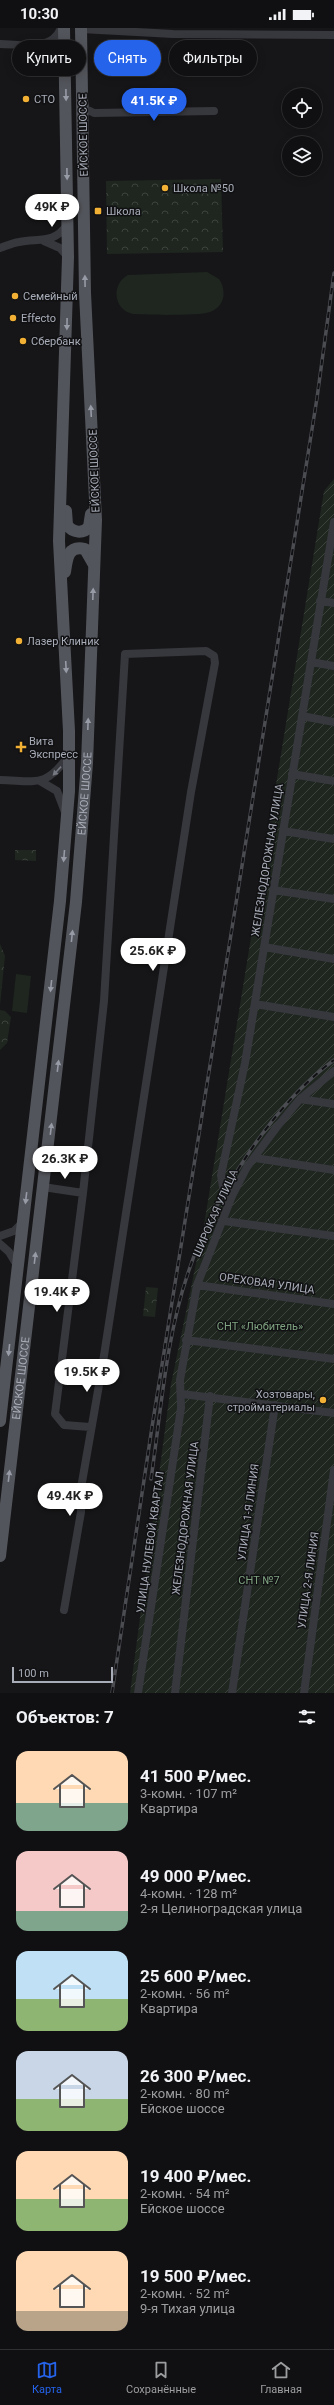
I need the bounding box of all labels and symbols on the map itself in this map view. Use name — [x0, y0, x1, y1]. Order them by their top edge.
pin: 41.5K ₽ — [117, 88, 191, 122]
one-way arrow — [63, 89, 69, 102]
place label: СТО — [34, 93, 55, 106]
street label: ЕЙСКОЕ ШОССЕ — [76, 93, 91, 177]
marker: СТО — [21, 94, 31, 104]
one-way arrow — [64, 168, 70, 181]
place label: Школа №50 — [173, 182, 234, 195]
marker: Школа №50 — [160, 183, 170, 193]
pin: 49K ₽ — [24, 194, 80, 228]
place label: Школа — [106, 205, 141, 218]
marker: Школа — [93, 206, 103, 216]
one-way arrow — [82, 274, 88, 287]
place label: Семейный — [23, 290, 78, 303]
marker: Семейный — [10, 291, 20, 301]
place label: Effecto — [21, 312, 56, 325]
marker: Effecto — [8, 313, 18, 323]
one-way arrow — [64, 318, 70, 331]
place label: Сбербанк — [31, 335, 81, 348]
marker: Сбербанк — [18, 336, 28, 346]
one-way arrow — [88, 404, 94, 417]
street label: ЕЙСКОЕ ШОССЕ — [87, 429, 102, 513]
one-way arrow — [90, 587, 96, 600]
place label: Лазер Клиник — [27, 635, 100, 648]
marker: Лазер Клиник — [14, 636, 24, 646]
one-way arrow — [62, 661, 69, 673]
one-way arrow — [85, 718, 92, 730]
place label: Вита Экспресс — [29, 735, 78, 761]
marker: Вита Экспресс — [16, 742, 26, 752]
street label: ЕЙСКОЕ ШОССЕ — [75, 752, 94, 836]
one-way arrow — [52, 766, 62, 776]
street label: ЖЕЛЕЗНОДОРОЖНАЯ УЛИЦА — [249, 782, 286, 937]
one-way arrow — [60, 850, 67, 862]
one-way arrow — [69, 930, 76, 942]
pin: 25.6K ₽ — [116, 938, 190, 972]
one-way arrow — [47, 980, 54, 992]
one-way arrow — [55, 1059, 61, 1072]
one-way arrow — [47, 1123, 54, 1135]
pin: 26.3K ₽ — [28, 1146, 102, 1180]
street label: ШИРОКАЯ УЛИЦА — [190, 1167, 241, 1259]
one-way arrow — [23, 1192, 29, 1204]
one-way arrow — [32, 1252, 38, 1264]
street label: ОРЕХОВАЯ УЛИЦА — [218, 1270, 316, 1297]
pin: 19.4K ₽ — [20, 1279, 94, 1313]
park label: СНТ «Любитель» — [217, 1320, 303, 1333]
street label: ЕЙСКОЕ ШОССЕ — [10, 1336, 32, 1420]
one-way arrow — [5, 1344, 12, 1356]
pin: 19.5K ₽ — [50, 1359, 124, 1393]
place label: Хозтовары, стройматериалы — [227, 1388, 315, 1414]
marker: Хозтовары, стройматериалы — [318, 1395, 328, 1405]
street label: ЖЕЛЕЗНОДОРОЖНАЯ УЛИЦА — [170, 1440, 201, 1596]
street label: УЛИЦА 1-Я ЛИНИЯ — [235, 1463, 262, 1561]
one-way arrow — [6, 1470, 12, 1482]
street label: УЛИЦА НУЛЕВОЙ КВАРТАЛ — [134, 1470, 167, 1614]
pin: 49.4K ₽ — [33, 1483, 107, 1517]
street label: УЛИЦА 2-Я ЛИНИЯ — [295, 1531, 322, 1629]
park label: СНТ №7 — [238, 1574, 280, 1587]
scale bar — [12, 1665, 113, 1684]

